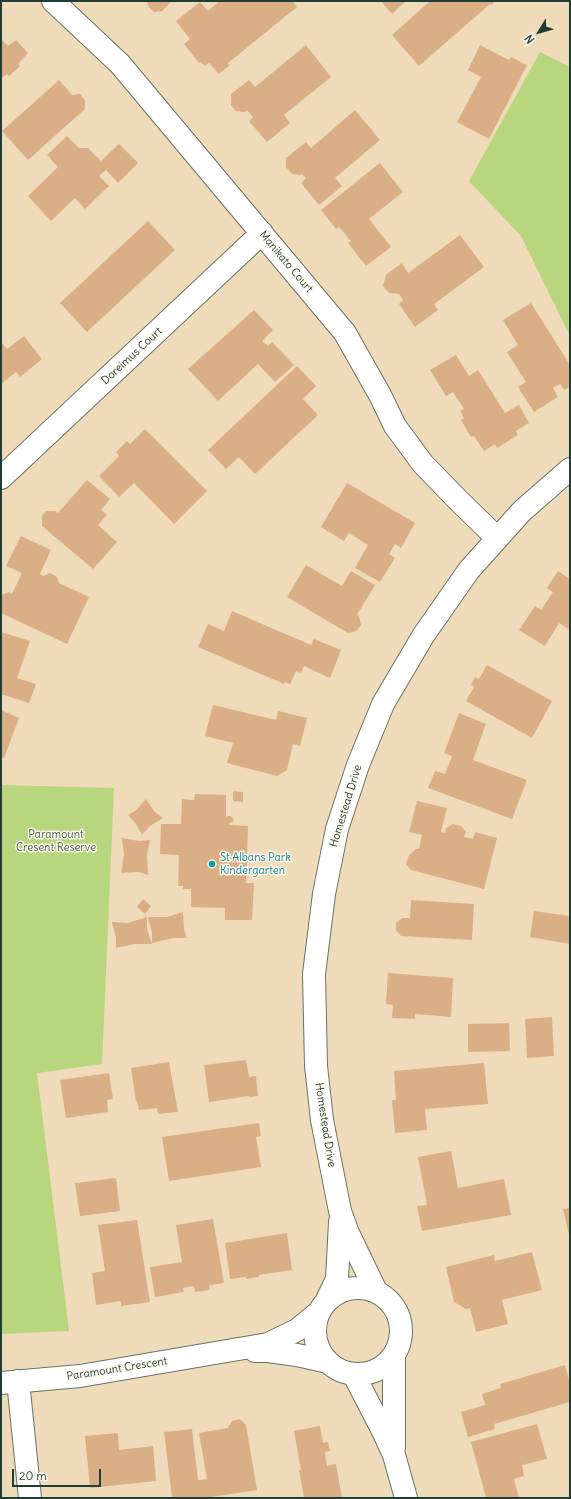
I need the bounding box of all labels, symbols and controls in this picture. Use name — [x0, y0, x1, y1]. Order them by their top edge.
north arrow — [519, 12, 559, 52]
text: N — [522, 32, 537, 46]
street label: Manikato Court — [256, 229, 316, 295]
street label: Doreimus Court — [99, 325, 165, 387]
street label: Homestead Drive — [327, 763, 365, 849]
park label: Paramount Cresent Reserve — [16, 828, 96, 854]
place label: St Albans Park Kindergarten — [220, 851, 291, 877]
marker: St Albans Park Kindergarten — [207, 859, 217, 869]
street label: Homestead Drive — [312, 1082, 338, 1168]
street label: Paramount Crescent — [66, 1355, 168, 1383]
scale bar — [14, 1461, 103, 1487]
text: 20 m — [19, 1468, 47, 1483]

